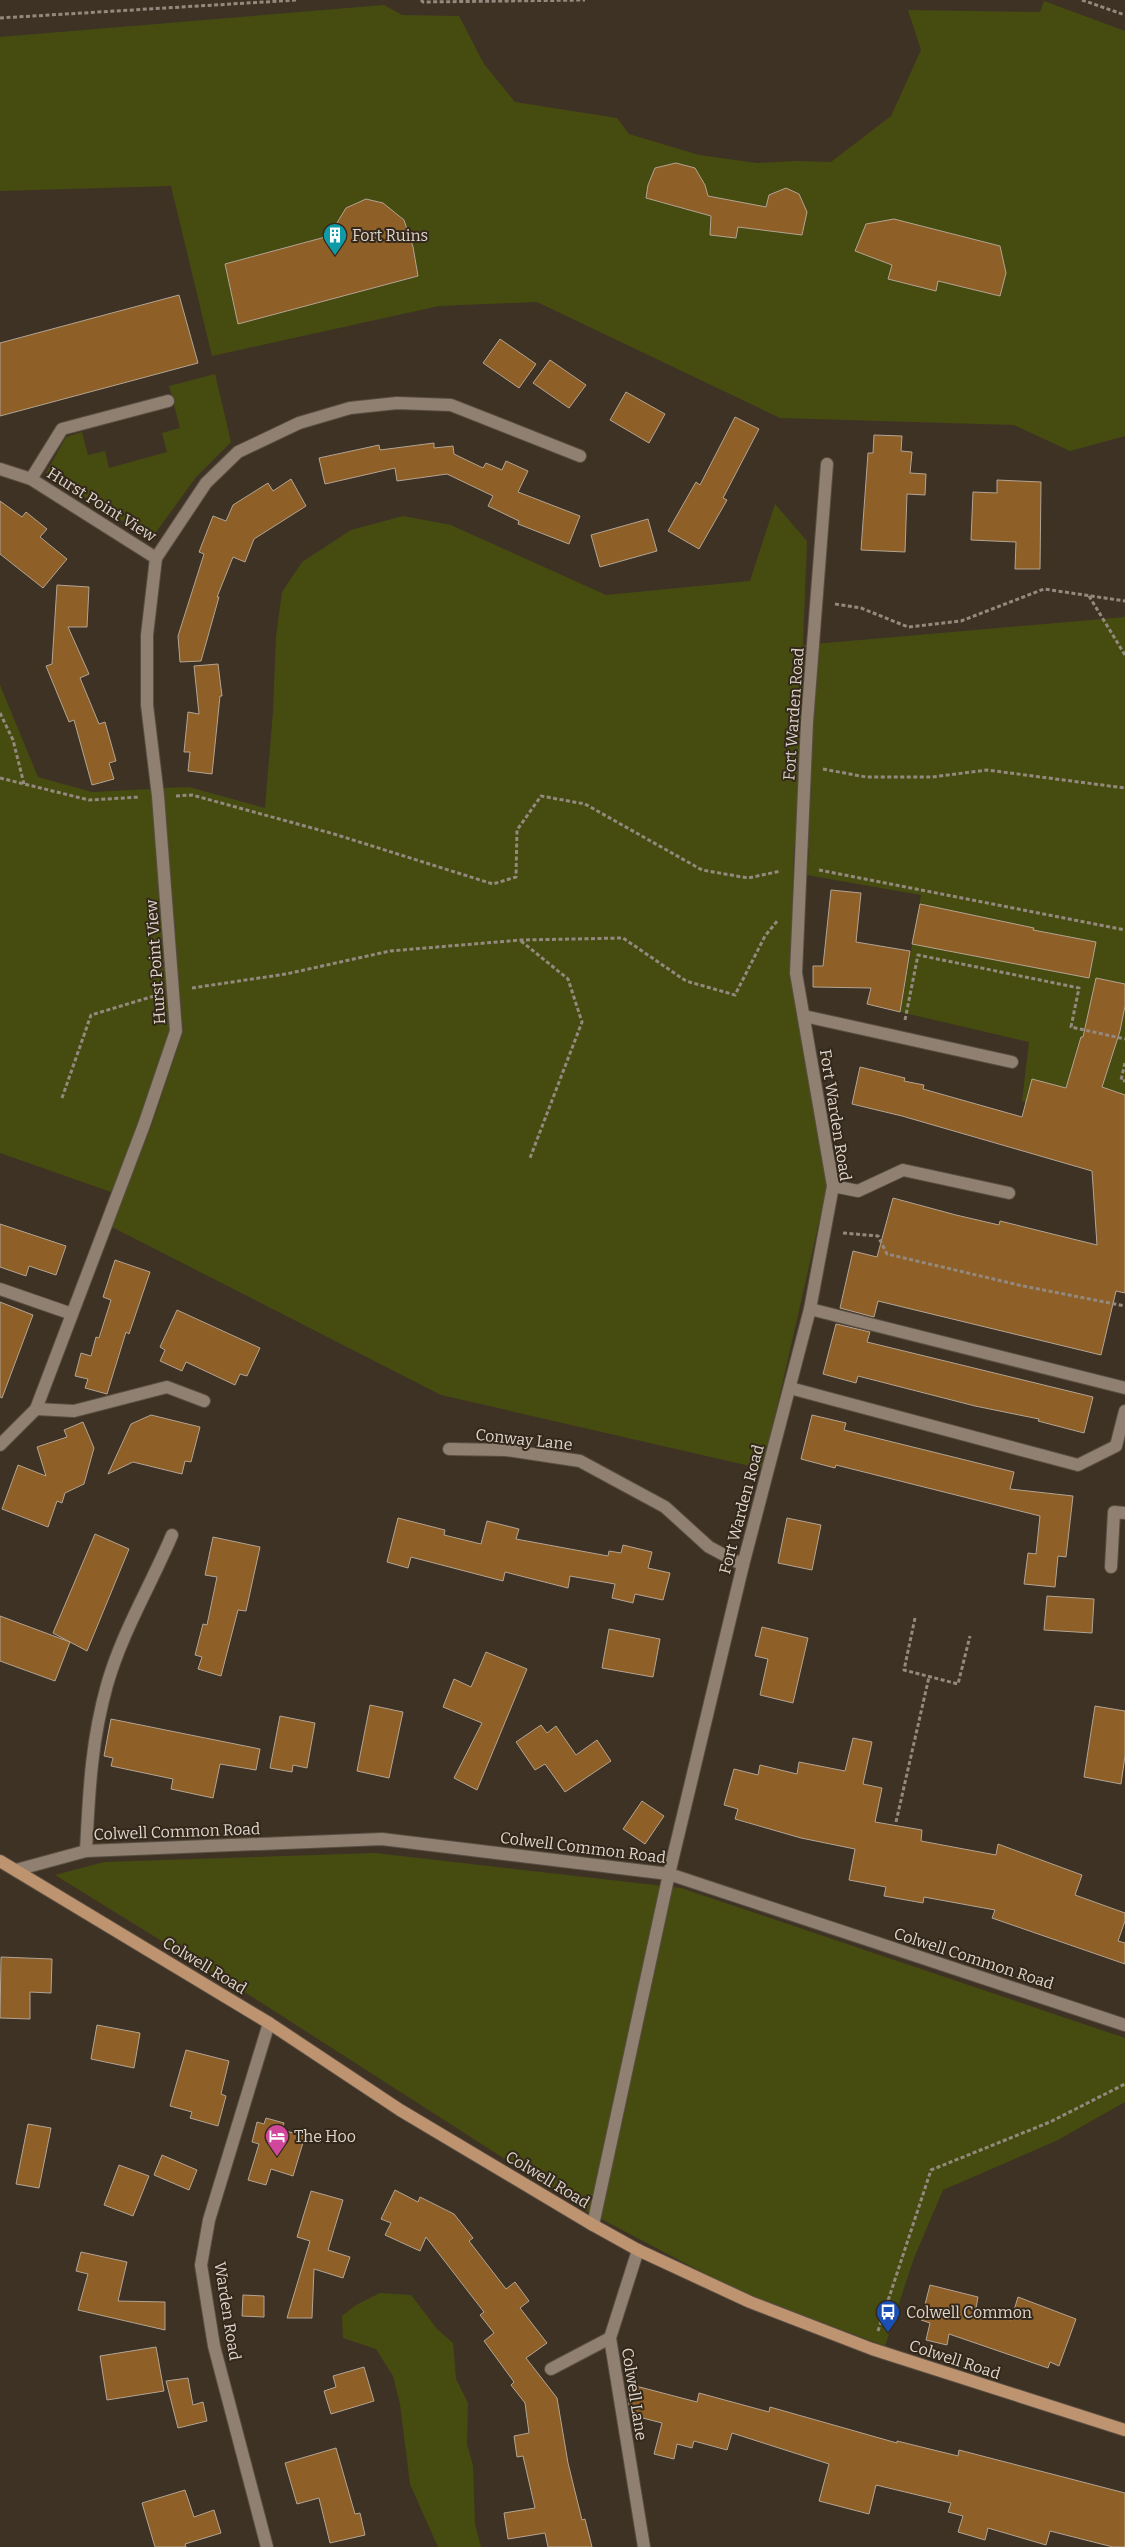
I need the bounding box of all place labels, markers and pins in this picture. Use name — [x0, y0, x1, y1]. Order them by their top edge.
building icon: Fort Ruins — [322, 222, 348, 256]
place label: Fort Ruins — [352, 226, 428, 245]
hotel icon: The Hoo — [264, 2123, 290, 2157]
place label: The Hoo — [294, 2127, 356, 2146]
bus stop icon: Colwell Common — [875, 2299, 901, 2333]
place label: Colwell Common — [906, 2303, 1032, 2322]

